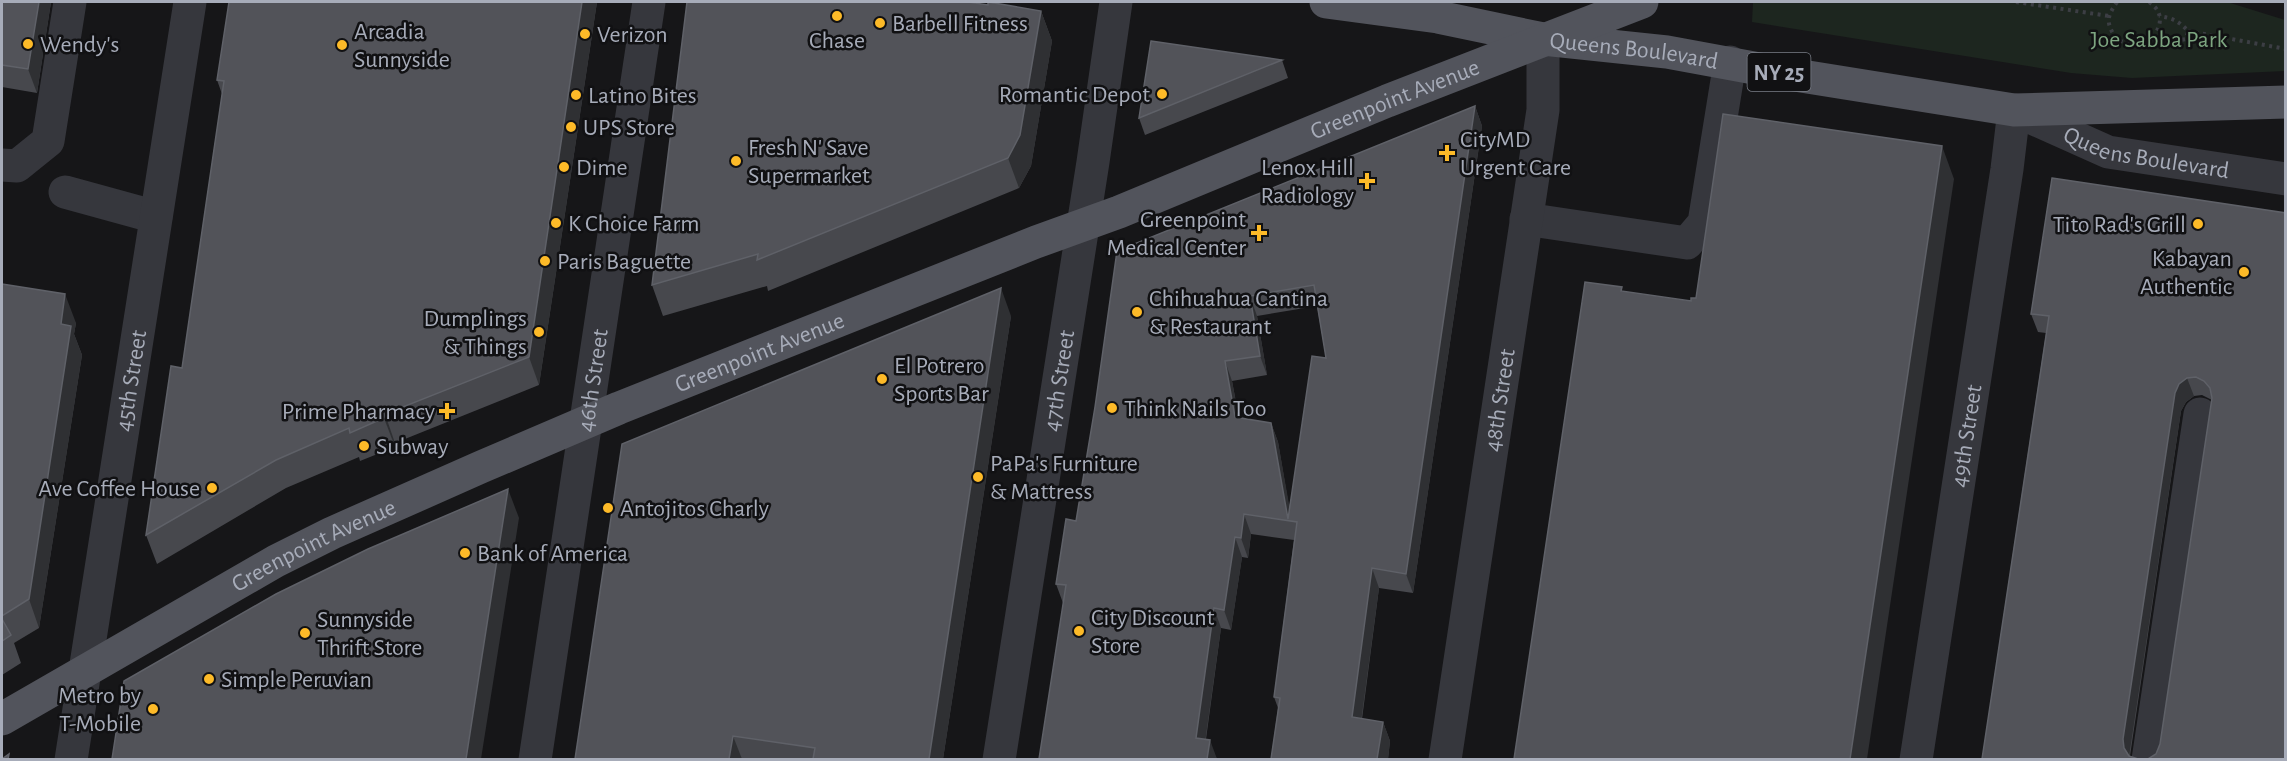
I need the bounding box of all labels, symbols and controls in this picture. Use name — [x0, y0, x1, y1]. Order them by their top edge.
marker: Chase — [830, 9, 844, 23]
place label: Barbell Fitness — [892, 12, 1028, 36]
marker: Barbell Fitness — [873, 16, 887, 30]
place label: Arcadia Sunnyside — [354, 20, 450, 72]
place label: Verizon — [597, 23, 668, 47]
marker: Verizon — [578, 27, 592, 41]
park label: Joe Sabba Park — [2091, 28, 2227, 52]
place label: Chase — [809, 29, 865, 53]
street label: Queens Boulevard — [1549, 29, 1720, 74]
place label: Wendy's — [40, 33, 119, 57]
marker: Wendy's — [21, 37, 35, 51]
marker: Arcadia Sunnyside — [335, 38, 349, 52]
road number: NY 25 — [1748, 53, 1810, 91]
street label: Greenpoint Avenue — [1307, 55, 1483, 144]
place label: Romantic Depot — [999, 83, 1150, 107]
place label: Latino Bites — [588, 84, 697, 108]
marker: Romantic Depot — [1155, 87, 1169, 101]
marker: Latino Bites — [569, 88, 583, 102]
place label: UPS Store — [583, 116, 675, 140]
marker: UPS Store — [564, 120, 578, 134]
street label: Queens Boulevard — [2060, 123, 2231, 183]
place label: CityMD Urgent Care — [1460, 128, 1571, 180]
place label: Fresh N' Save Supermarket — [748, 136, 870, 188]
marker: CityMD Urgent Care — [1438, 144, 1456, 162]
marker: Fresh N' Save Supermarket — [729, 154, 743, 168]
place label: Dime — [576, 156, 628, 180]
place label: Lenox Hill Radiology — [1260, 156, 1354, 208]
marker: Dime — [557, 160, 571, 174]
marker: Lenox Hill Radiology — [1358, 172, 1376, 190]
place label: Greenpoint Medical Center — [1107, 208, 1246, 260]
place label: K Choice Farm — [568, 212, 699, 236]
place label: Tito Rad's Grill — [2053, 213, 2186, 237]
marker: K Choice Farm — [549, 216, 563, 230]
marker: Tito Rad's Grill — [2191, 217, 2205, 231]
marker: Greenpoint Medical Center — [1250, 224, 1268, 242]
place label: Kabayan Authentic — [2140, 247, 2232, 299]
place label: Paris Baguette — [557, 250, 691, 274]
marker: Paris Baguette — [538, 254, 552, 268]
marker: Kabayan Authentic — [2237, 265, 2251, 279]
place label: Chihuahua Cantina & Restaurant — [1149, 287, 1328, 339]
marker: Chihuahua Cantina & Restaurant — [1130, 305, 1144, 319]
place label: Dumplings & Things — [423, 307, 527, 359]
street label: Greenpoint Avenue — [672, 309, 848, 398]
marker: Dumplings & Things — [532, 325, 546, 339]
street label: 46th Street — [574, 327, 613, 433]
street label: 45th Street — [112, 328, 151, 433]
street label: 47th Street — [1040, 328, 1079, 433]
street label: 48th Street — [1481, 347, 1520, 453]
place label: El Potrero Sports Bar — [894, 354, 989, 406]
marker: El Potrero Sports Bar — [875, 372, 889, 386]
street label: 49th Street — [1947, 383, 1987, 489]
place label: Think Nails Too — [1124, 397, 1266, 421]
place label: Prime Pharmacy — [282, 400, 435, 424]
marker: Think Nails Too — [1105, 401, 1119, 415]
marker: Prime Pharmacy — [440, 404, 454, 418]
place label: Subway — [376, 435, 448, 459]
marker: Subway — [357, 439, 371, 453]
place label: PaPa's Furniture & Mattress — [990, 452, 1138, 504]
marker: PaPa's Furniture & Mattress — [971, 470, 985, 484]
place label: Ave Coffee House — [38, 477, 200, 501]
marker: Ave Coffee House — [205, 481, 219, 495]
street label: Greenpoint Avenue — [228, 495, 400, 597]
place label: Antojitos Charly — [620, 497, 769, 521]
marker: Antojitos Charly — [601, 501, 615, 515]
place label: Bank of America — [477, 542, 628, 566]
marker: Bank of America — [458, 546, 472, 560]
place label: City Discount Store — [1091, 606, 1215, 658]
place label: Sunnyside Thrift Store — [317, 608, 422, 660]
marker: City Discount Store — [1072, 624, 1086, 638]
marker: Sunnyside Thrift Store — [298, 626, 312, 640]
place label: Simple Peruvian — [221, 668, 372, 692]
marker: Simple Peruvian — [202, 672, 216, 686]
place label: Metro by T-Mobile — [58, 684, 141, 736]
marker: Metro by T-Mobile — [146, 702, 160, 716]

